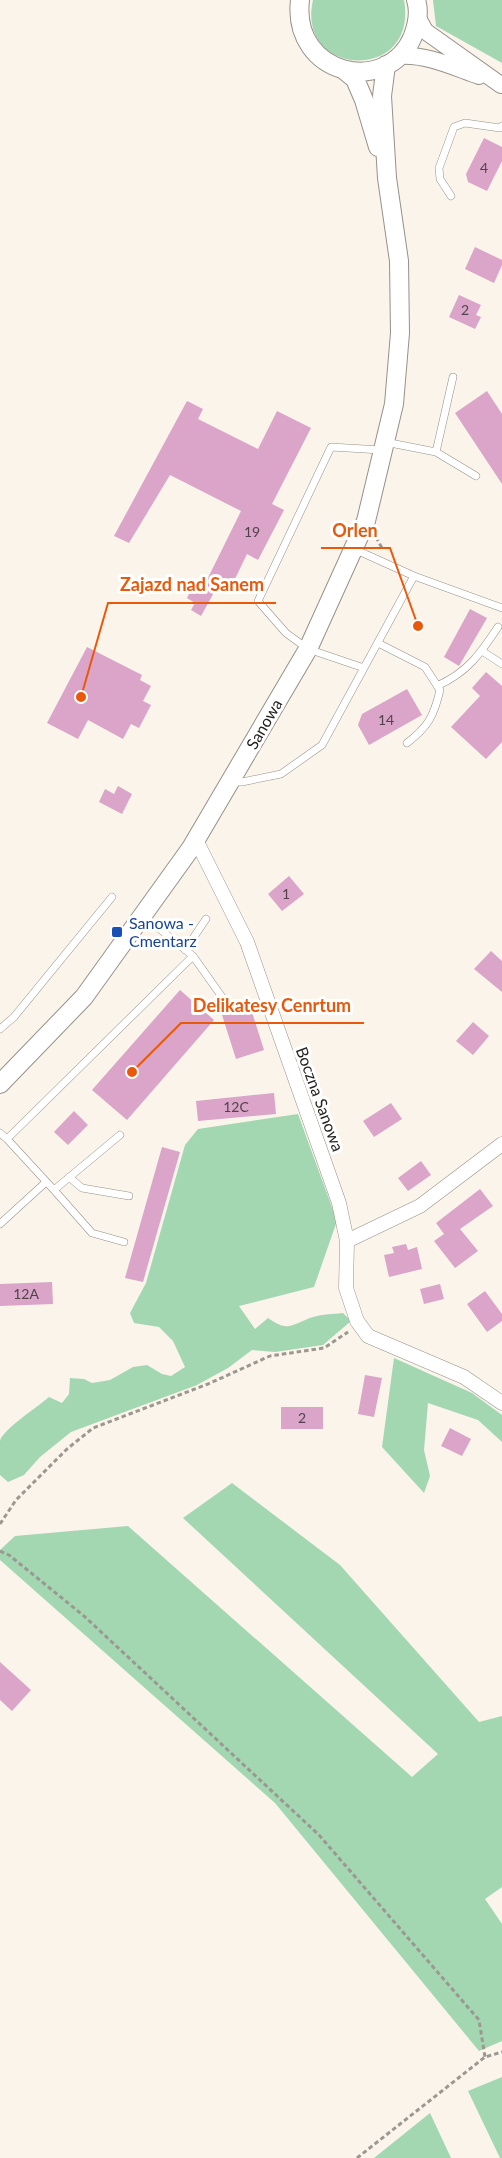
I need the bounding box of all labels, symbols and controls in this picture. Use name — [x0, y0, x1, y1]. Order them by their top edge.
house number: 4 — [480, 159, 488, 176]
house number: 2 — [461, 301, 469, 318]
callout: Orlen — [321, 512, 390, 548]
text: Orlen — [332, 519, 378, 541]
house number: 19 — [244, 523, 260, 540]
callout: Zajazd nad Sanem — [108, 567, 276, 603]
text: Zajazd nad Sanem — [120, 573, 264, 595]
street label: Sanowa — [242, 695, 286, 752]
house number: 14 — [378, 711, 394, 728]
house number: 1 — [282, 885, 290, 902]
place label: Sanowa - Cmentarz — [129, 913, 197, 950]
marker: Sanowa - Cmentarz — [110, 925, 124, 939]
callout: Delikatesy Cenrtum — [181, 987, 364, 1023]
text: Delikatesy Cenrtum — [193, 994, 351, 1016]
street label: Boczna Sanowa — [293, 1044, 348, 1154]
house number: 12C — [223, 1098, 249, 1115]
house number: 12A — [13, 1285, 39, 1302]
house number: 2 — [298, 1409, 306, 1426]

